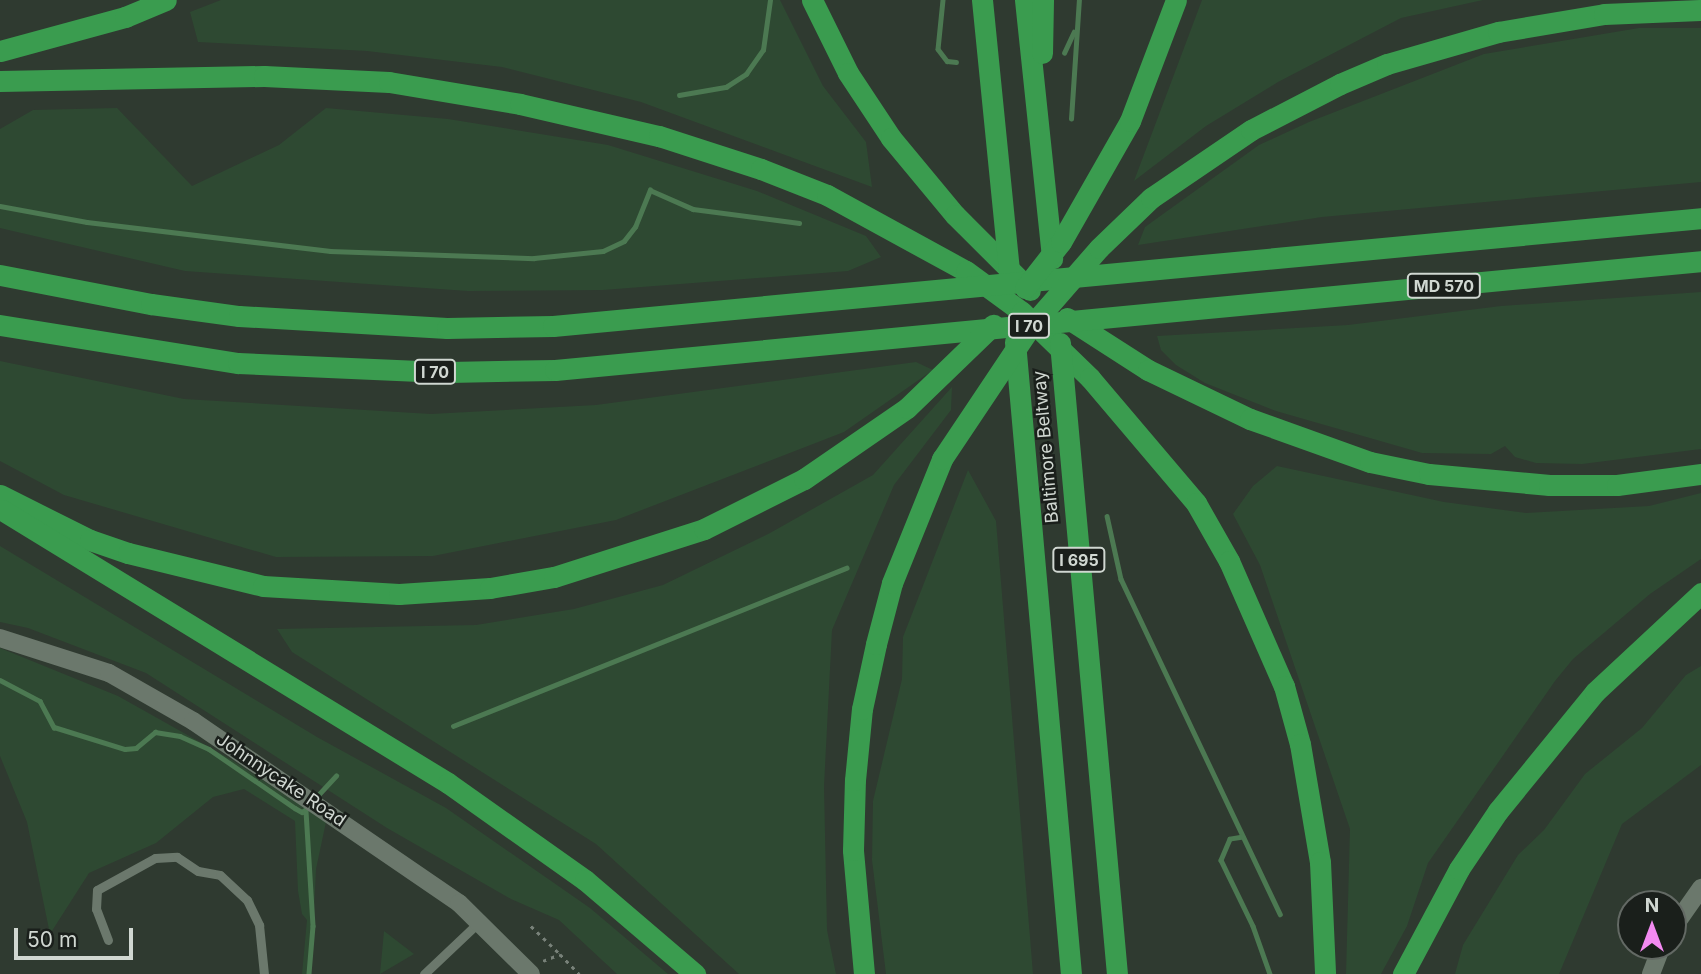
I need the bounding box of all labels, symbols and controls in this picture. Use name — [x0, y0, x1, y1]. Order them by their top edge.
road number: MD 570 — [1406, 274, 1482, 298]
road number: I 70 — [1006, 314, 1052, 338]
road number: I 70 — [412, 360, 458, 384]
street label: Baltimore Beltway — [1029, 370, 1063, 524]
road number: I 695 — [1051, 548, 1107, 572]
street label: Johnnycake Road — [212, 729, 350, 831]
north arrow — [1617, 890, 1687, 960]
text: N — [1645, 894, 1659, 917]
scale bar — [18, 914, 136, 958]
text: 50 m — [27, 927, 77, 952]

